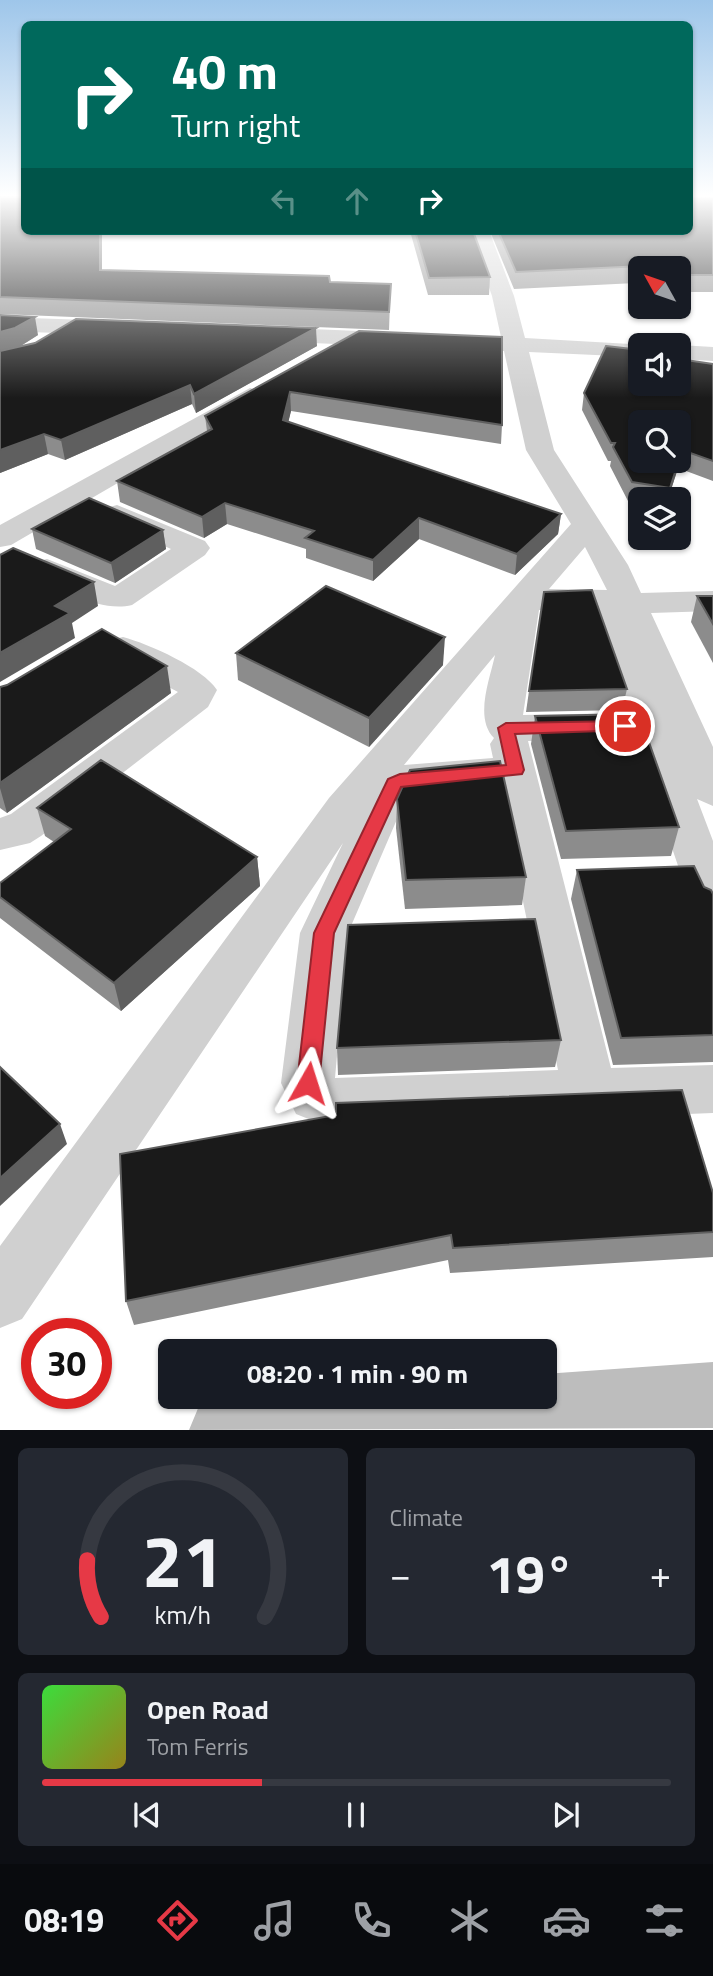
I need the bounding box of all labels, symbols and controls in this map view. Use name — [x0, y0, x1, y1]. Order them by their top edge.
text: 40 m — [171, 33, 278, 108]
icon: right — [56, 49, 147, 140]
text: Turn right — [171, 101, 300, 149]
icon: left — [265, 182, 303, 220]
icon: ahead — [338, 182, 376, 220]
icon: right — [411, 182, 449, 220]
north arrow — [628, 256, 691, 318]
map controls — [628, 256, 691, 550]
button: sound — [628, 333, 691, 396]
button: search — [628, 410, 691, 473]
button: layers — [628, 487, 691, 550]
pin — [595, 696, 655, 756]
icon: arrive — [606, 707, 644, 745]
position arrow — [271, 1046, 345, 1120]
speed limit sign: 30 — [21, 1318, 112, 1409]
text: 08:20 · 1 min · 90 m — [247, 1354, 468, 1393]
text: Climate — [390, 1500, 463, 1535]
text: 21 — [142, 1506, 224, 1616]
text: 19° — [487, 1534, 574, 1613]
text: − — [390, 1545, 411, 1603]
text: + — [650, 1545, 671, 1603]
text: km/h — [154, 1596, 211, 1634]
text: Open Road — [147, 1690, 269, 1729]
text: Tom Ferris — [147, 1729, 248, 1764]
icon: previous — [128, 1796, 166, 1834]
icon: pause — [337, 1796, 375, 1834]
icon: next — [547, 1796, 585, 1834]
text: 08:19 — [24, 1896, 104, 1944]
icon: directions — [153, 1896, 202, 1945]
icon: music — [250, 1896, 299, 1945]
icon: phone — [347, 1896, 396, 1945]
icon: climate — [445, 1896, 494, 1945]
icon: car — [542, 1896, 591, 1945]
icon: filters — [640, 1896, 689, 1945]

